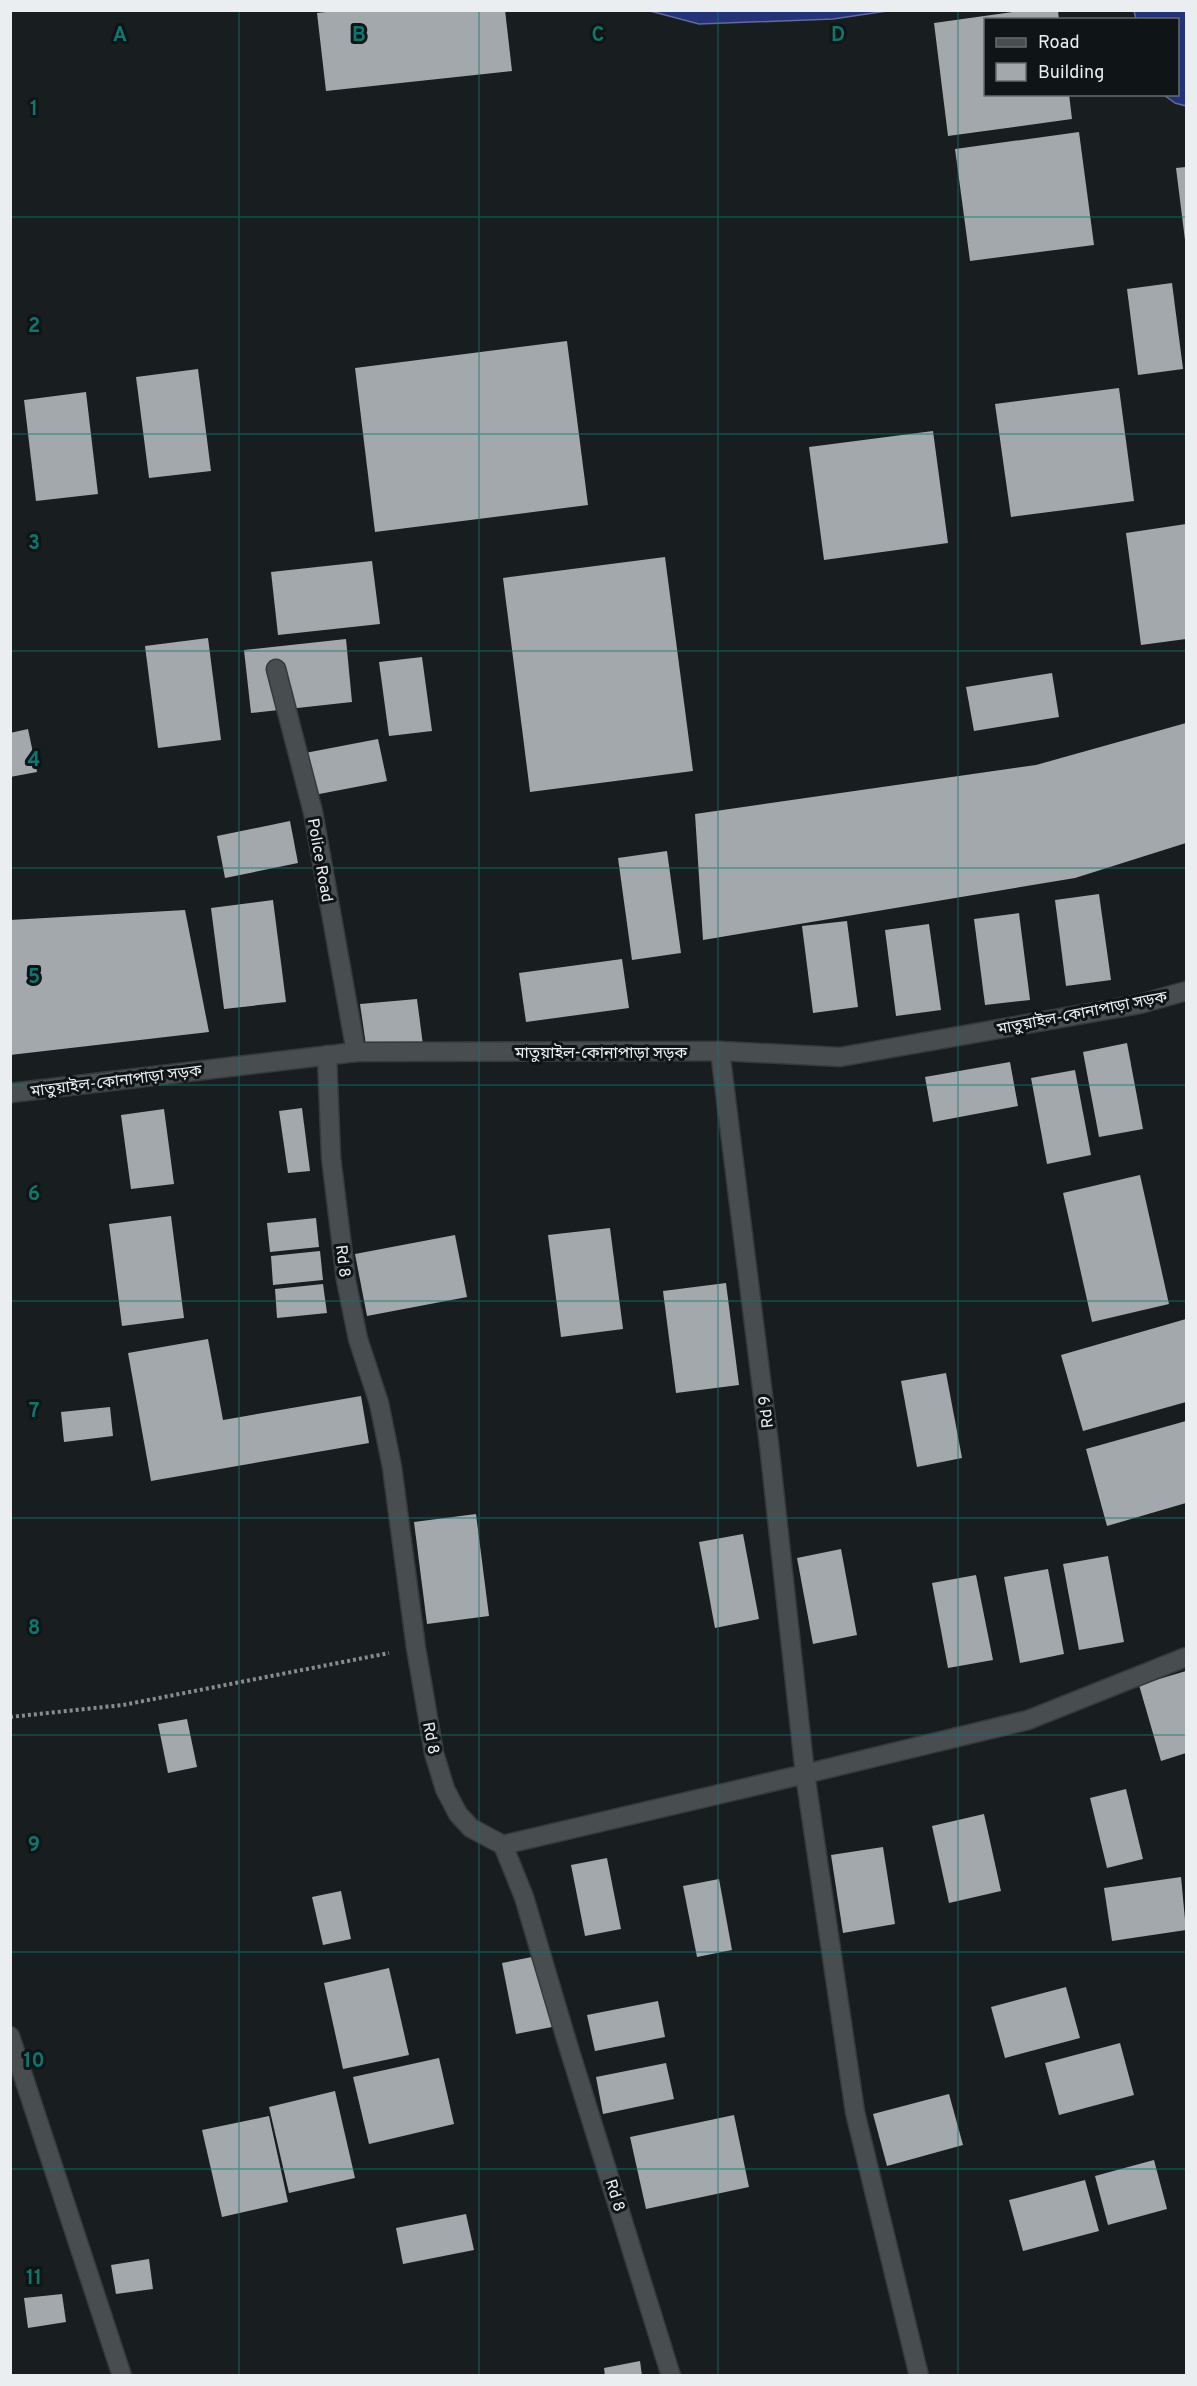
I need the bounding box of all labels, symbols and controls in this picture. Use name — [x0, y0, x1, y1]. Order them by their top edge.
legend — [984, 18, 1179, 96]
text: A — [113, 23, 127, 49]
text: B — [352, 23, 366, 49]
text: C — [592, 23, 604, 49]
text: D — [831, 23, 845, 49]
text: Road — [1038, 32, 1080, 55]
text: Building — [1038, 62, 1104, 85]
text: 1 — [30, 97, 38, 123]
text: 2 — [28, 314, 40, 340]
text: 3 — [28, 531, 40, 557]
text: 4 — [28, 748, 40, 774]
street label: Police Road — [302, 817, 336, 904]
text: 5 — [28, 965, 40, 991]
street label: মাতুয়াইল-কোনাপাড়া সড়ক — [995, 987, 1170, 1040]
street label: মাতুয়াইল-কোনাপাড়া সড়ক — [514, 1043, 688, 1064]
street label: মাতুয়াইল-কোনাপাড়া সড়ক — [28, 1060, 204, 1103]
text: 6 — [28, 1182, 40, 1208]
street label: Rd 8 — [330, 1244, 354, 1279]
street label: Rd 9 — [755, 1394, 779, 1429]
text: 7 — [29, 1399, 39, 1425]
text: 8 — [28, 1616, 40, 1642]
street label: Rd 8 — [417, 1720, 443, 1756]
text: 9 — [28, 1833, 40, 1859]
text: 10 — [23, 2049, 45, 2075]
street label: Rd 8 — [600, 2177, 629, 2214]
text: 11 — [26, 2266, 42, 2292]

